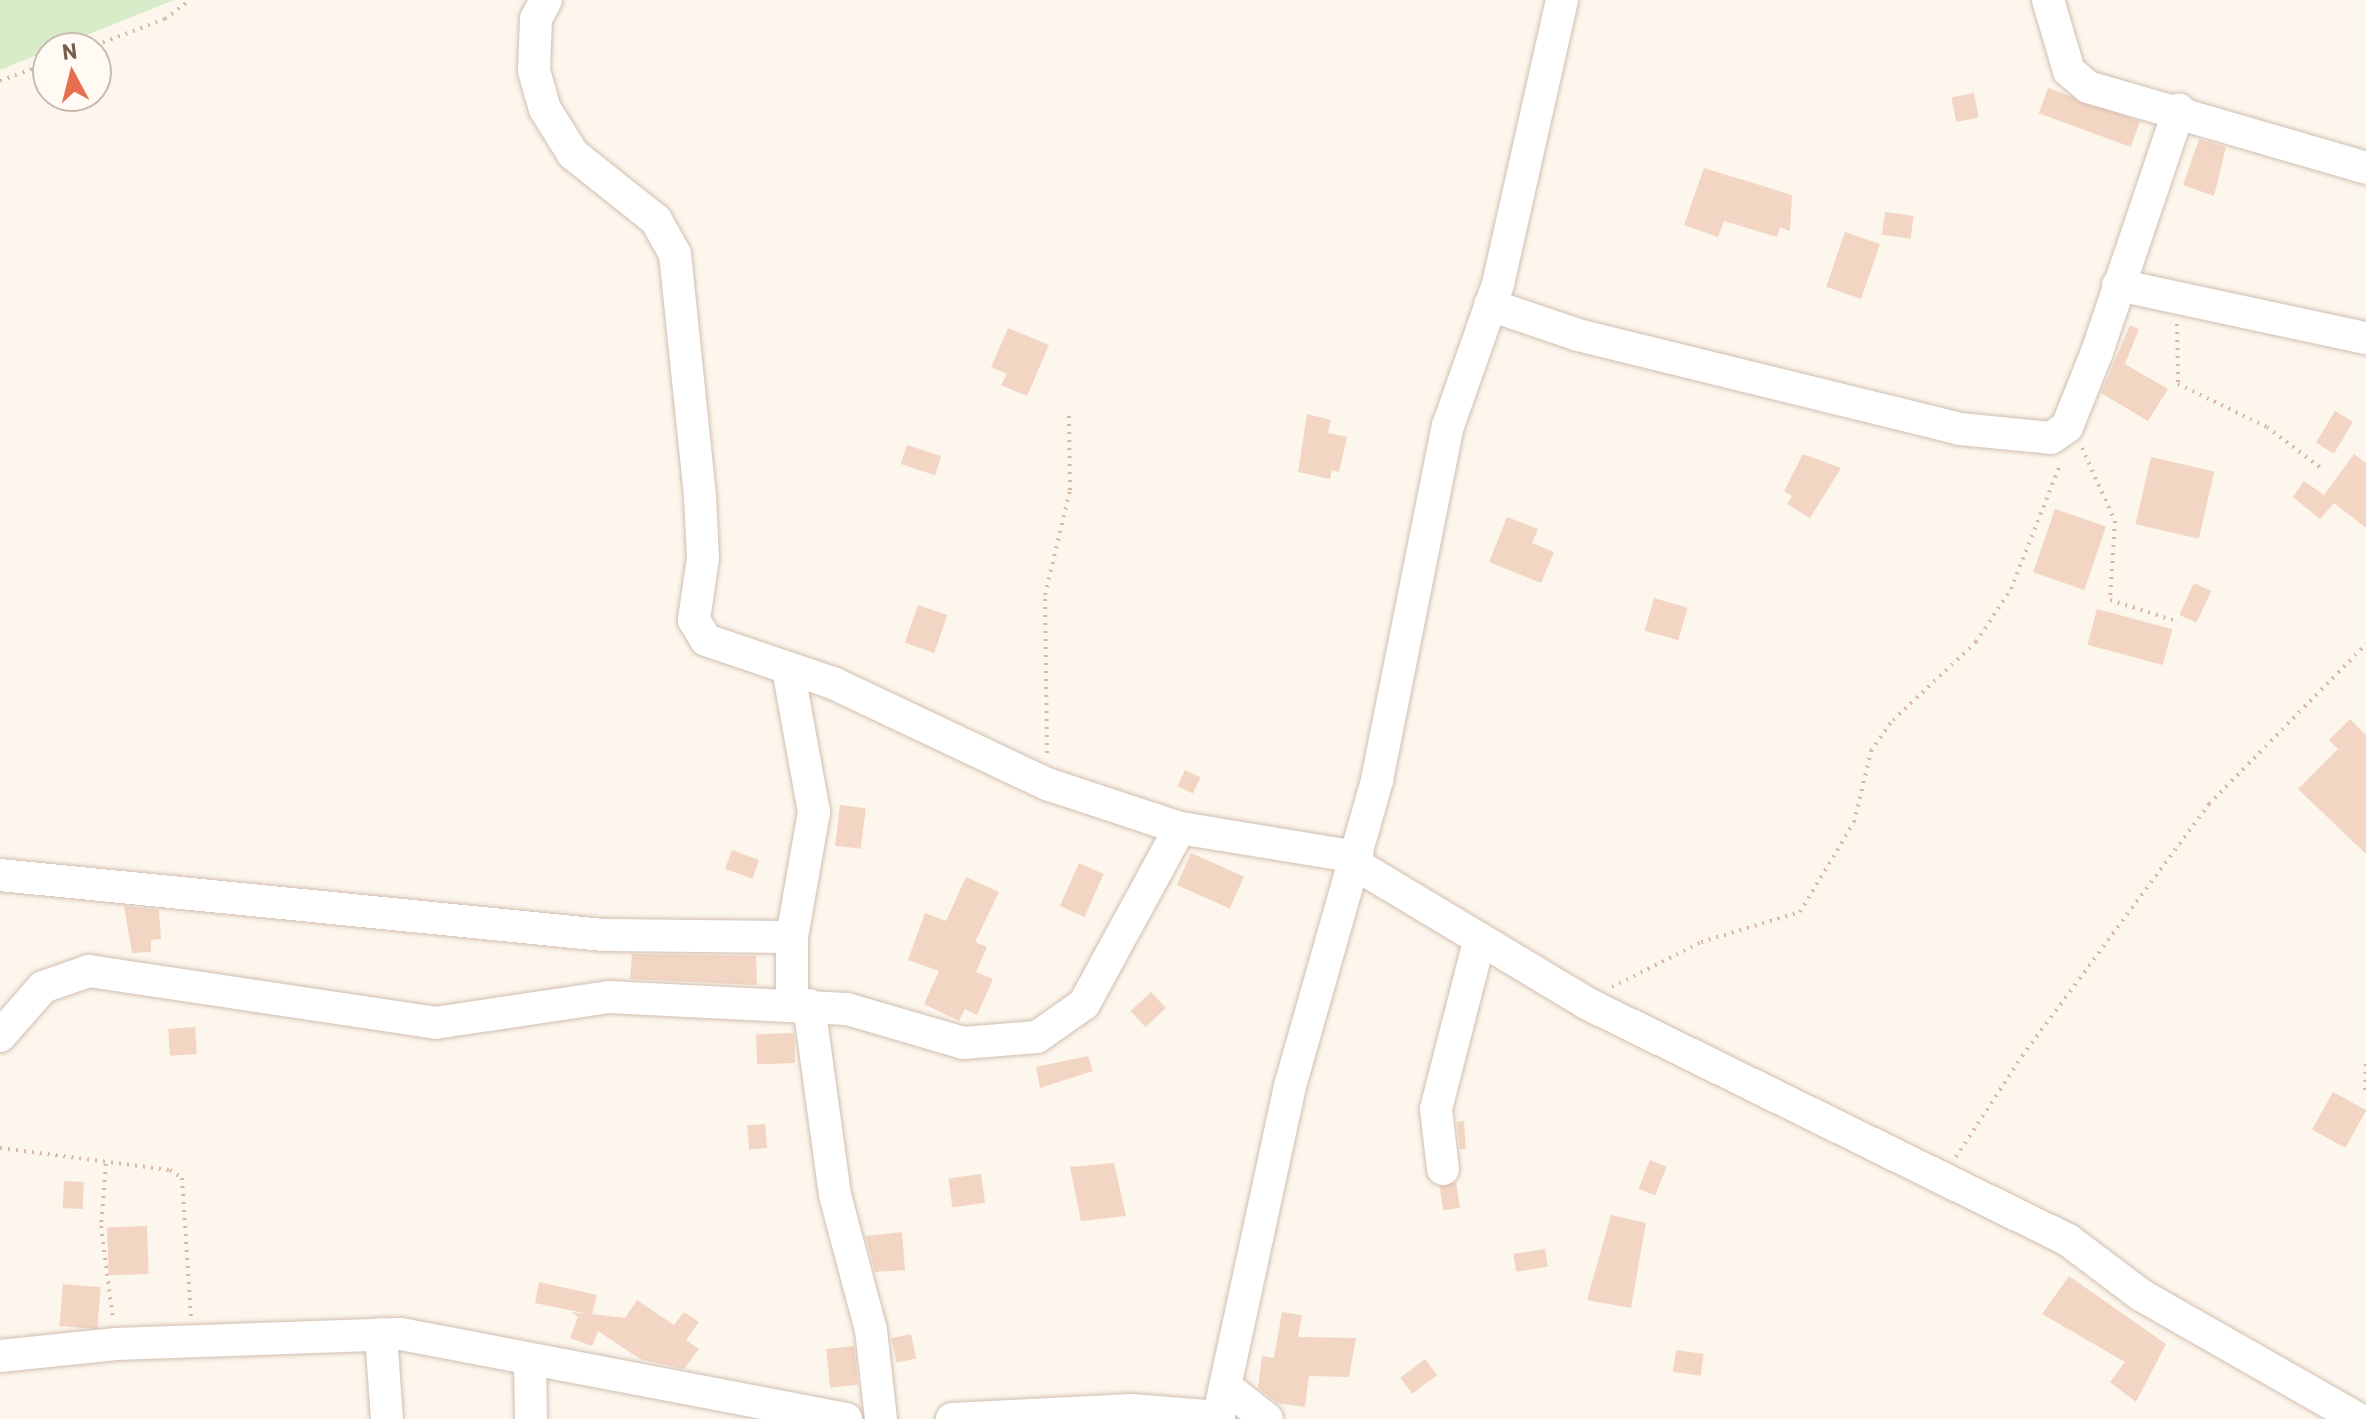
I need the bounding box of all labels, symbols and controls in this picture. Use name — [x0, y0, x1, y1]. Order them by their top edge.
north arrow — [32, 32, 112, 112]
text: N — [60, 36, 78, 64]

